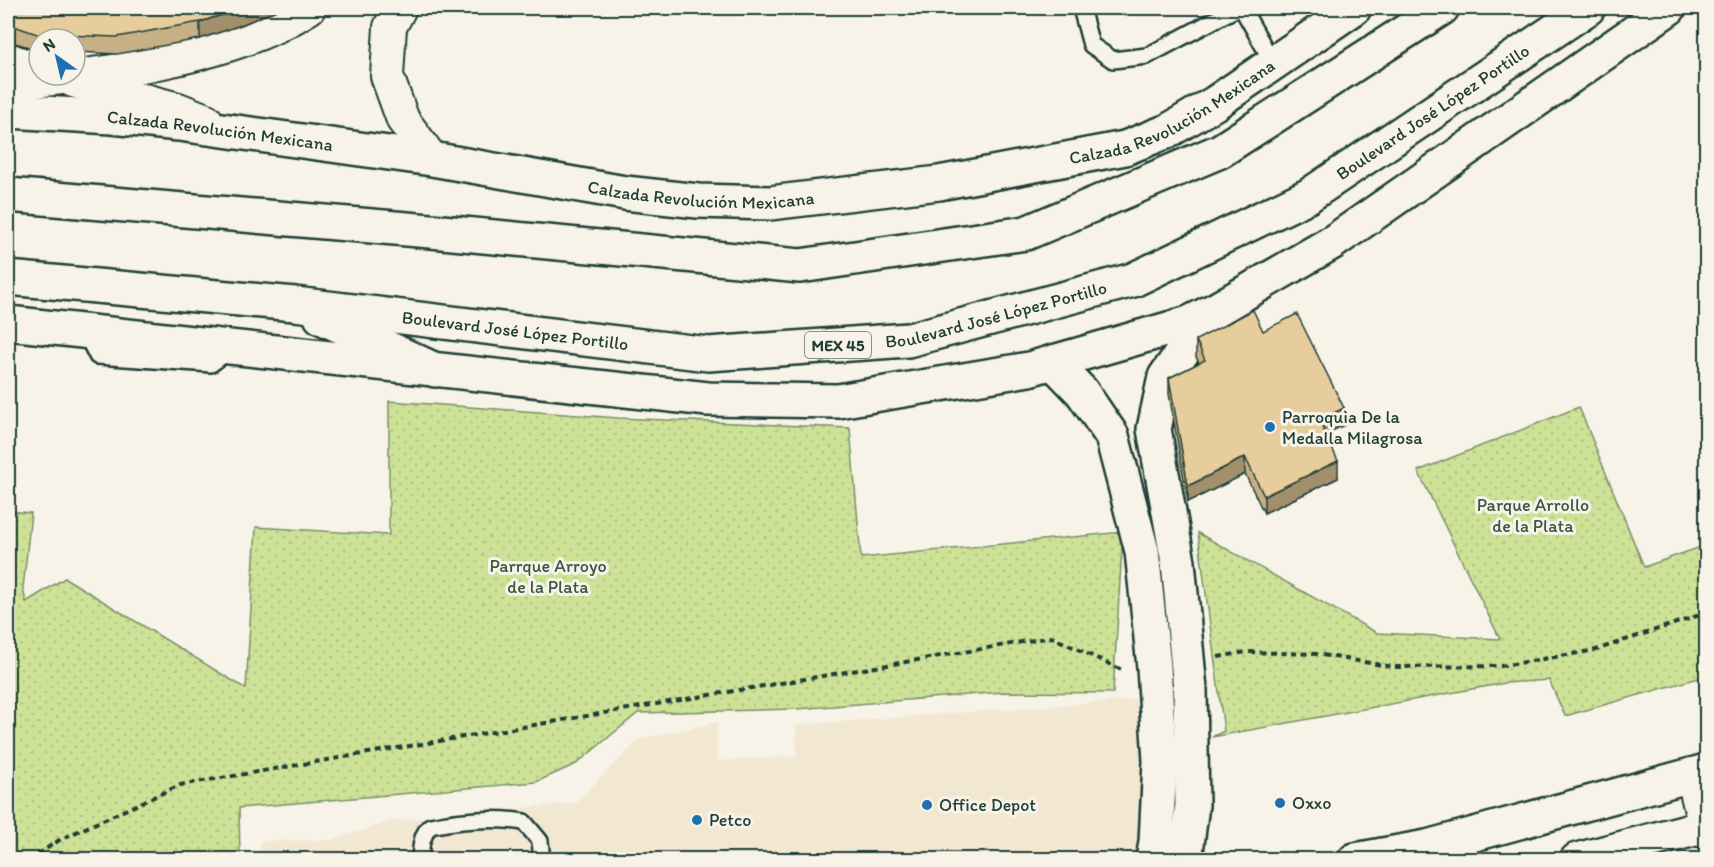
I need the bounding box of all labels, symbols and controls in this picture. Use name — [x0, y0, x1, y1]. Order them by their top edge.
north arrow — [27, 27, 87, 87]
text: N — [39, 34, 59, 56]
street label: Boulevard José López Portillo — [1332, 39, 1534, 185]
street label: Calzada Revolución Mexicana — [1067, 54, 1279, 169]
street label: Calzada Revolución Mexicana — [106, 106, 334, 156]
street label: Calzada Revolución Mexicana — [586, 176, 815, 214]
street label: Boulevard José López Portillo — [885, 276, 1109, 353]
street label: Boulevard José López Portillo — [401, 306, 630, 355]
road number: MEX 45 — [805, 332, 871, 358]
place label: Parroquia De la Medalla Milagrosa — [1282, 406, 1423, 449]
marker: Parroquia De la Medalla Milagrosa — [1263, 420, 1277, 434]
park label: Parque Arrollo de la Plata — [1477, 494, 1589, 537]
park label: Parrque Arroyo de la Plata — [489, 555, 607, 598]
place label: Oxxo — [1292, 792, 1332, 814]
place label: Office Depot — [939, 794, 1036, 816]
marker: Oxxo — [1273, 796, 1287, 810]
marker: Office Depot — [920, 798, 934, 812]
place label: Petco — [709, 809, 751, 831]
marker: Petco — [690, 813, 704, 827]

